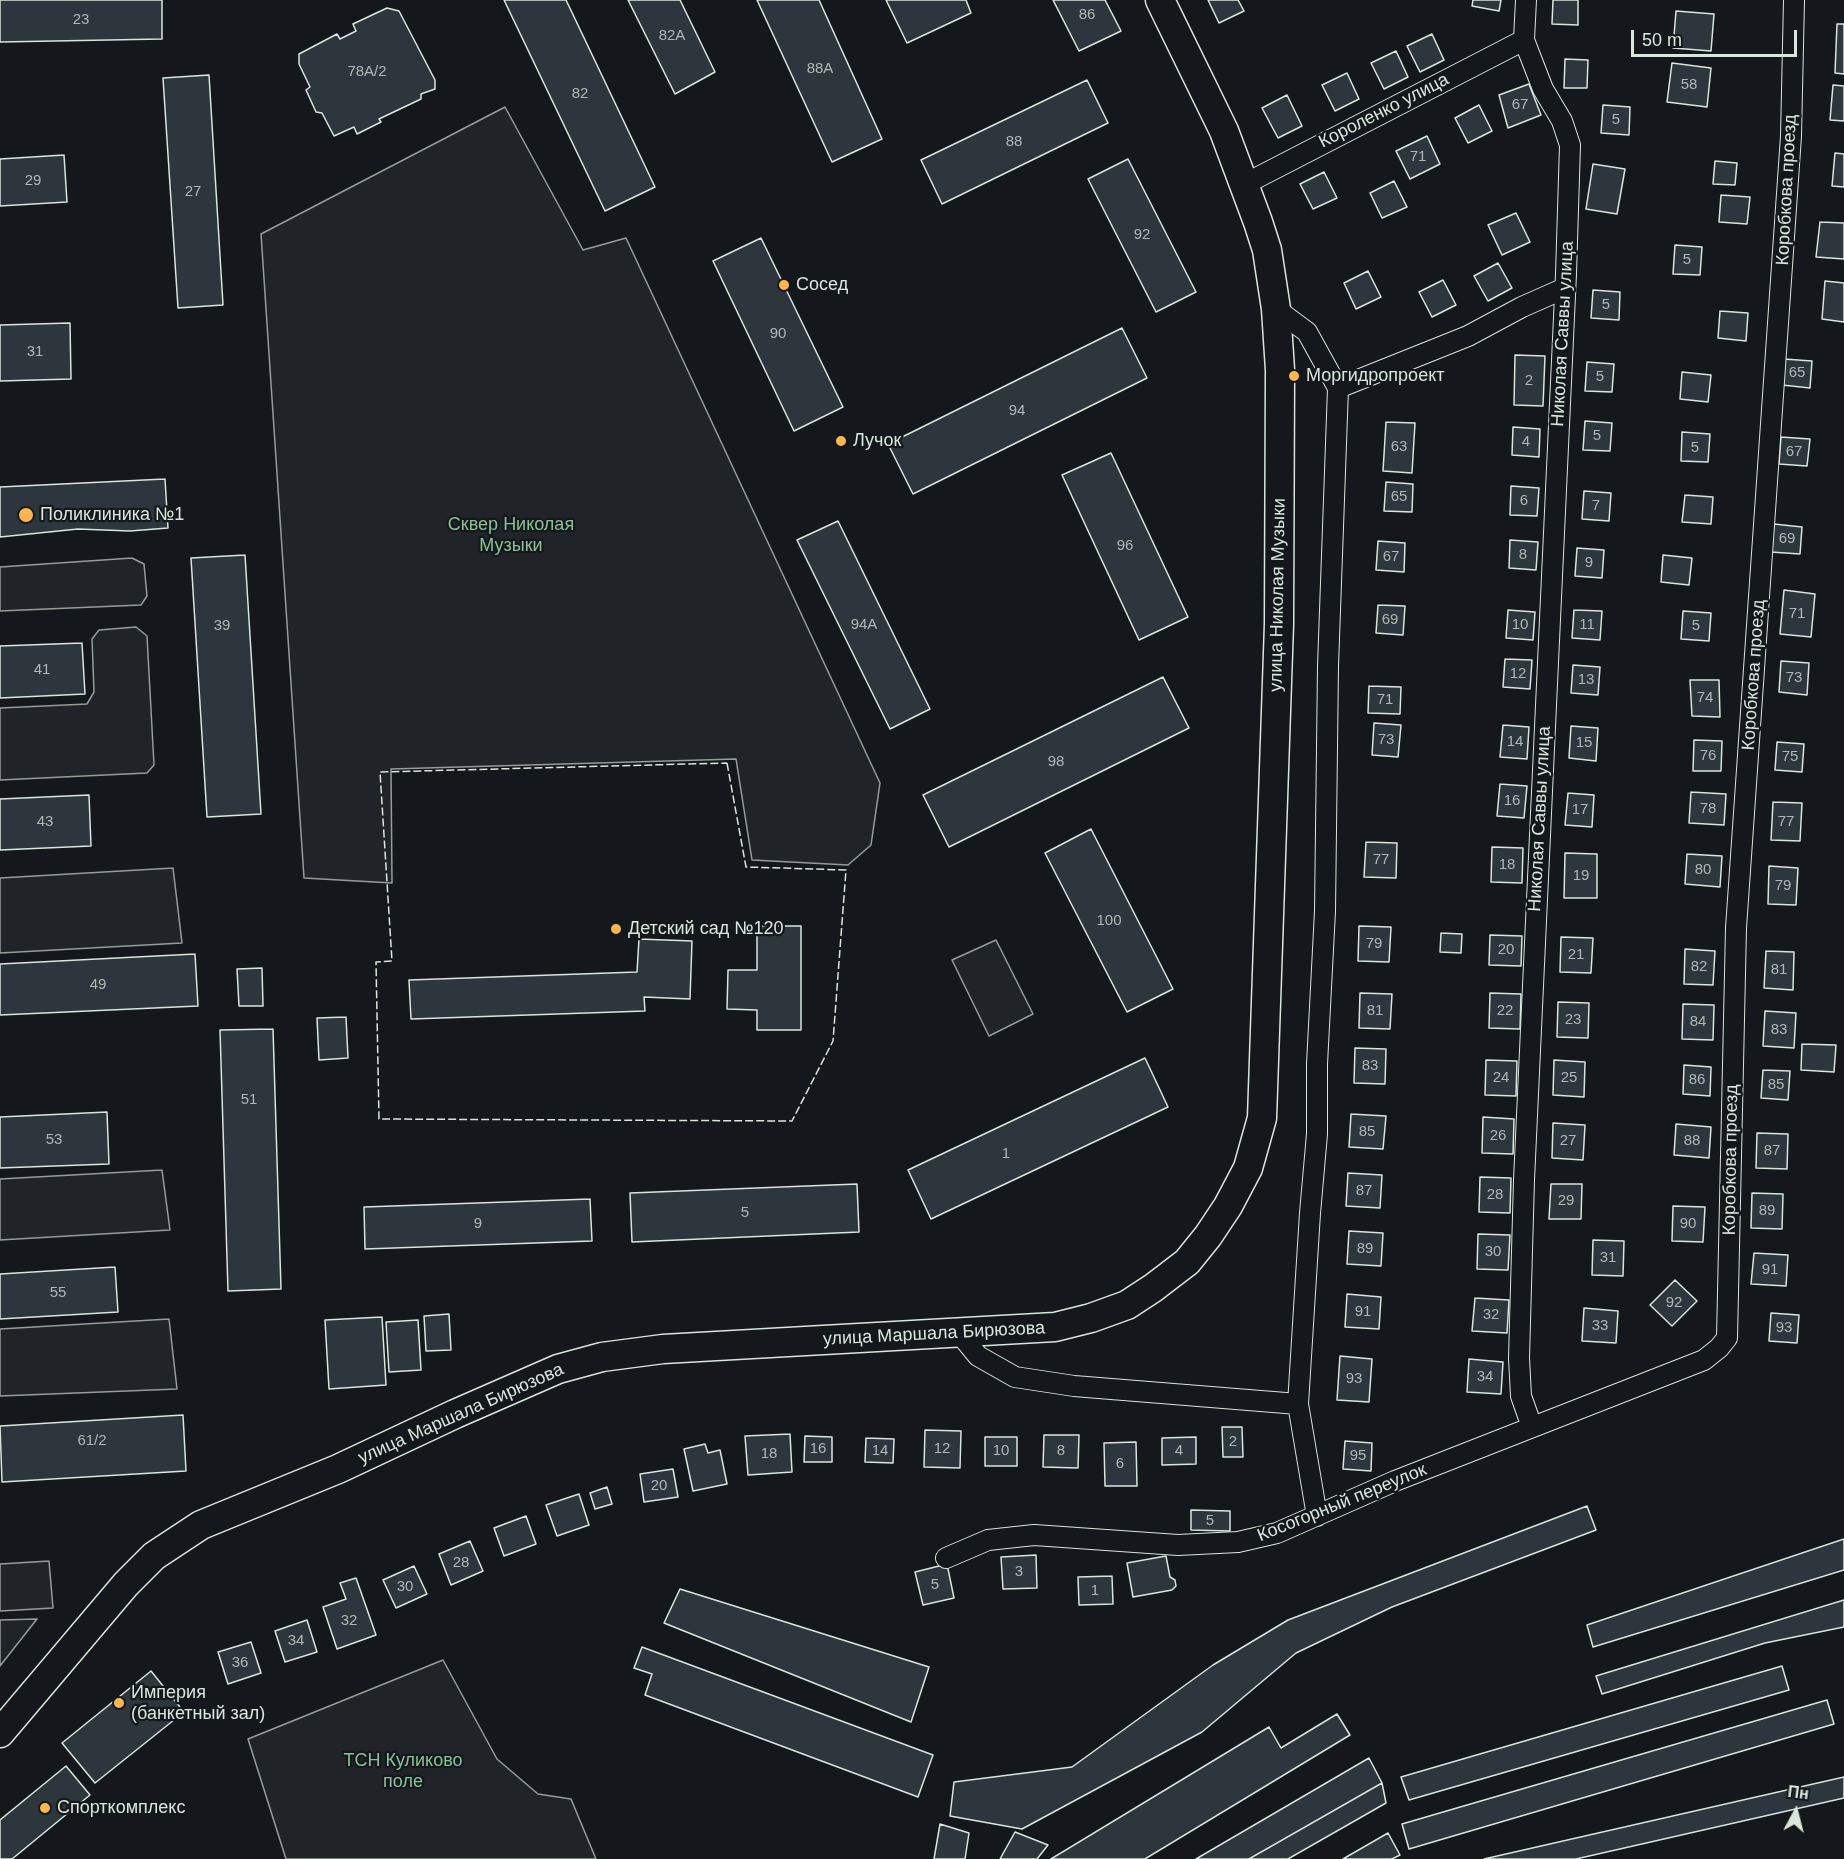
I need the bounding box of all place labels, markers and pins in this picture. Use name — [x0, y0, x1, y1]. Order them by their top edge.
place label: Сосед — [796, 274, 848, 296]
marker: Сосед — [777, 278, 791, 292]
place label: Моргидропроект — [1306, 365, 1444, 387]
marker: Моргидропроект — [1287, 369, 1301, 383]
place label: Лучок — [853, 430, 901, 452]
marker: Лучок — [834, 434, 848, 448]
place label: Поликлиника №1 — [40, 504, 184, 526]
marker: Поликлиника №1 — [17, 506, 35, 524]
place label: Детский сад №120 — [628, 918, 783, 940]
marker: Детский сад №120 — [609, 922, 623, 936]
place label: Империя (банкетный зал) — [131, 1682, 265, 1724]
marker: Империя (банкетный зал) — [112, 1696, 126, 1710]
place label: Спорткомплекс — [57, 1797, 185, 1819]
marker: Спорткомплекс — [38, 1801, 52, 1815]

